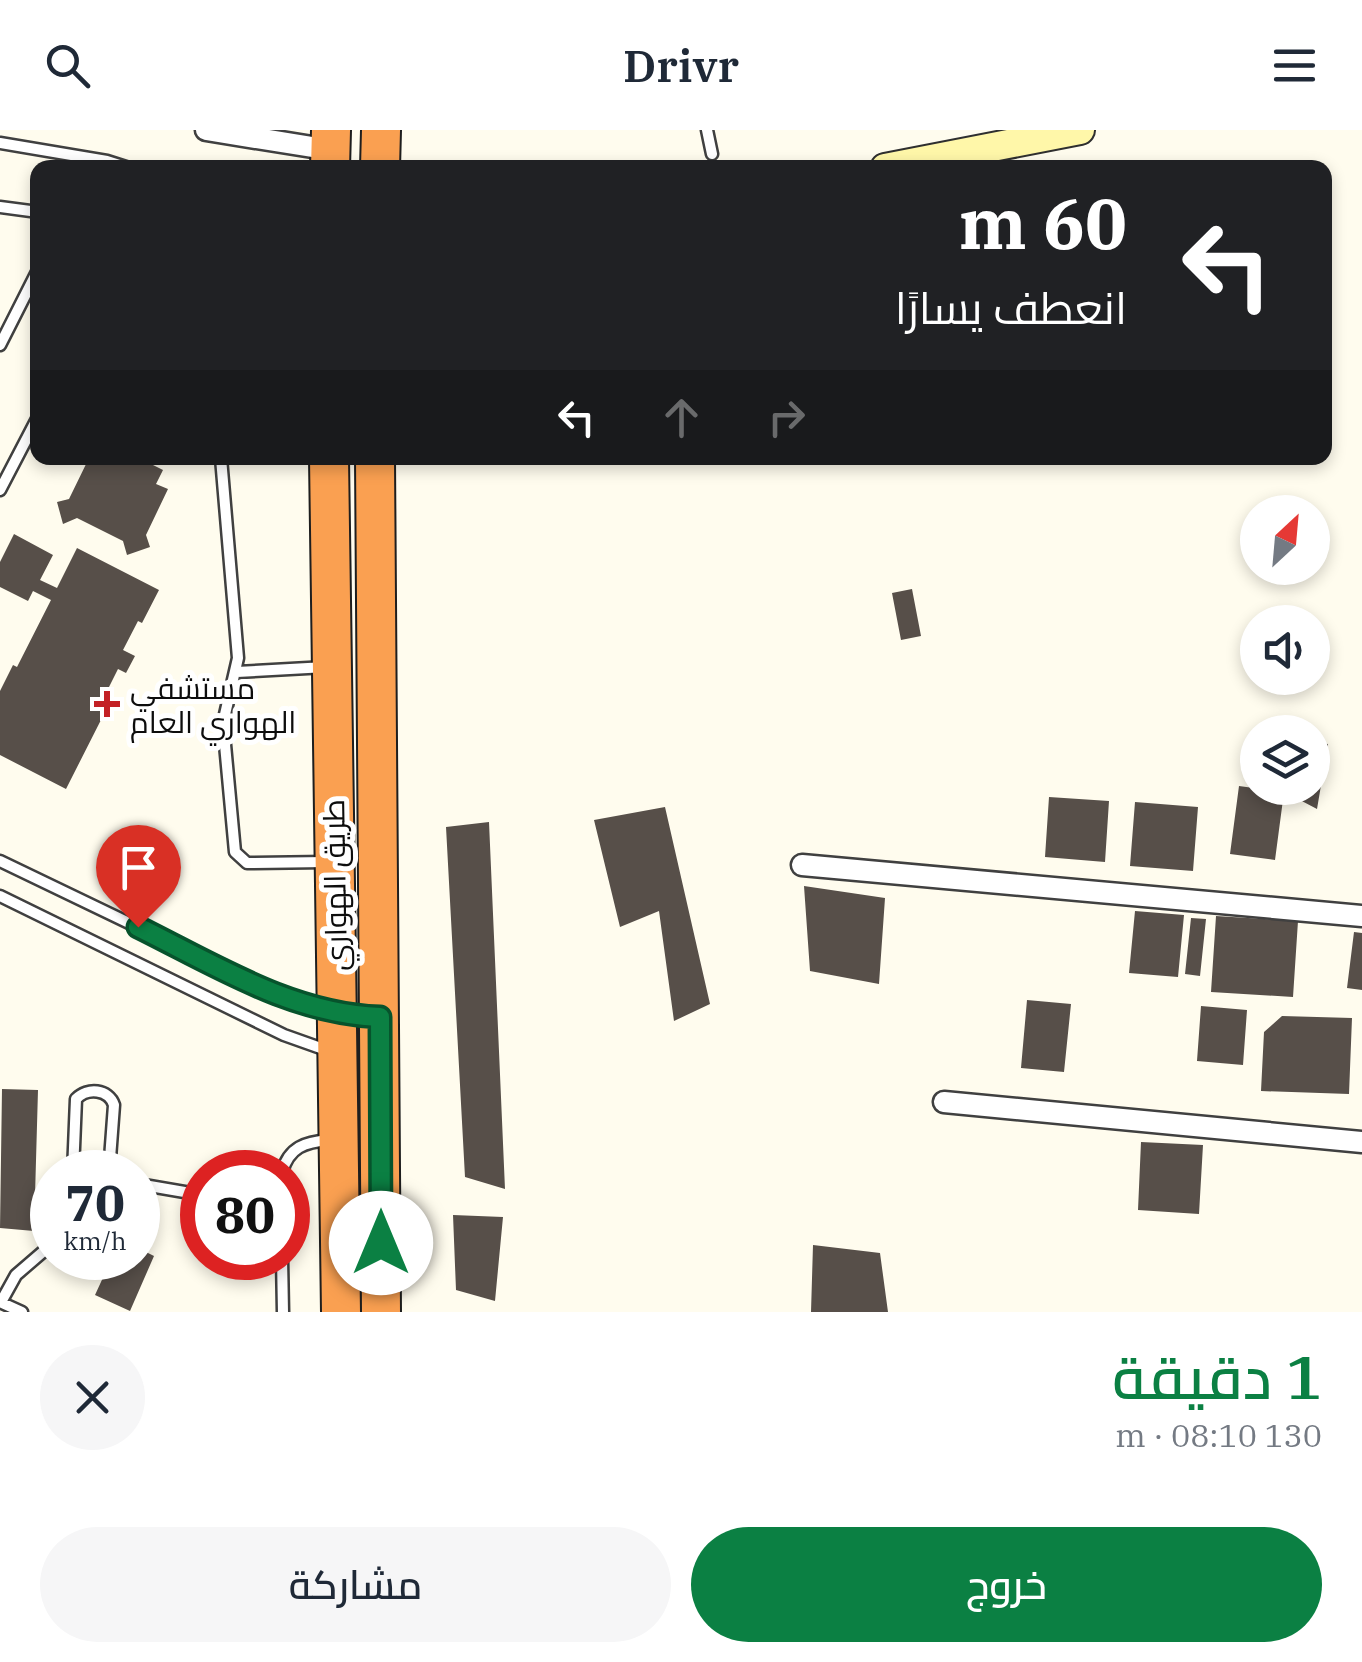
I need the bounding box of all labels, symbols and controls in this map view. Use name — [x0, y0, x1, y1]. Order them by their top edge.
text: Drivr — [623, 36, 739, 94]
icon: search — [40, 38, 95, 93]
icon: menu — [1267, 38, 1322, 93]
text: 60 m — [959, 177, 1127, 268]
icon: left — [1162, 200, 1292, 330]
text: انعطف يسارًا — [895, 278, 1127, 336]
icon: left — [549, 390, 604, 445]
icon: ahead — [654, 390, 709, 445]
icon: right — [759, 390, 814, 445]
north arrow — [1240, 495, 1330, 585]
map controls — [1240, 495, 1330, 805]
button: sound — [1240, 605, 1330, 695]
place label: مستشفي الهواري العام — [130, 668, 296, 746]
marker: مستشفي الهواري العام — [94, 691, 120, 717]
button: layers — [1240, 715, 1330, 805]
street label: طريق الهواري — [313, 799, 360, 971]
pin — [96, 825, 181, 928]
icon: arrive — [111, 840, 166, 895]
speed limit sign: 80 — [180, 1150, 310, 1280]
text: 70 — [65, 1170, 125, 1235]
position arrow — [329, 1191, 433, 1295]
text: km/h — [63, 1224, 127, 1257]
text: 1 دقيقة — [1112, 1337, 1322, 1416]
button: close — [40, 1345, 145, 1450]
text: 130 m · 08:10 — [1115, 1414, 1322, 1456]
button: مشاركة — [40, 1527, 671, 1642]
button: خروج — [691, 1527, 1322, 1642]

